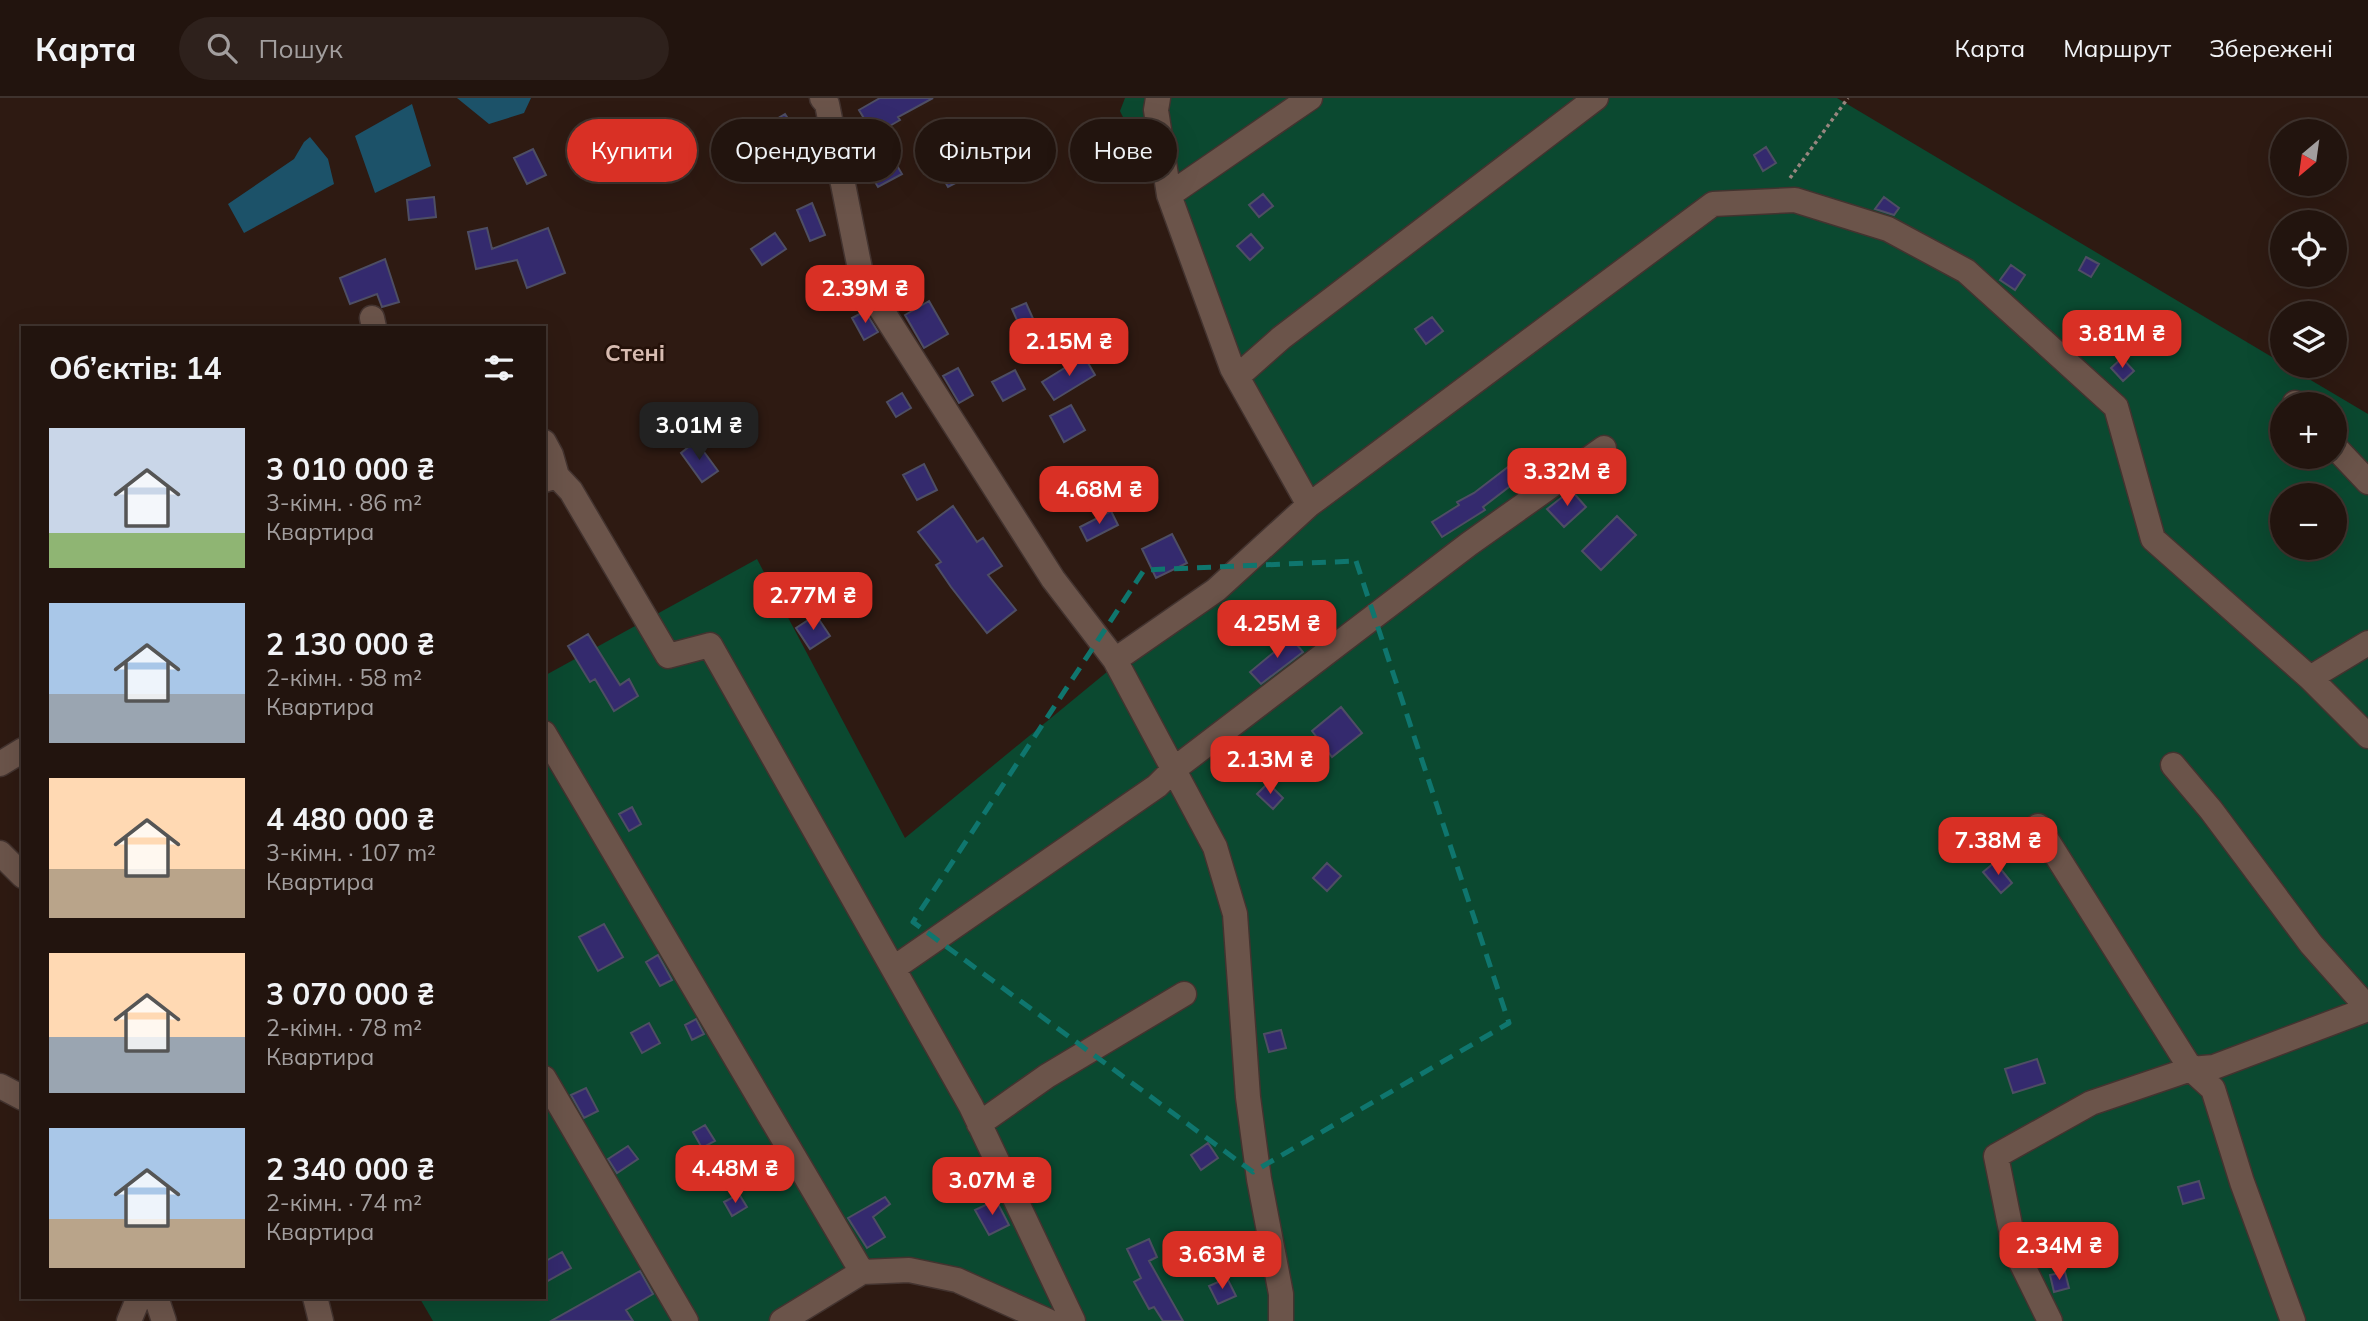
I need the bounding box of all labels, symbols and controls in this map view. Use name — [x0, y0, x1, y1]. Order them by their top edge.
search box — [179, 17, 669, 80]
text: Карта — [35, 28, 137, 69]
icon: search — [203, 29, 241, 67]
text: Пошук — [259, 32, 343, 65]
text: Карта — [1955, 33, 2025, 63]
text: Маршрут — [2063, 33, 2171, 63]
text: Збережені — [2209, 33, 2333, 63]
chip: Купити — [567, 119, 697, 182]
chip: Орендувати — [711, 119, 901, 182]
chip: Фільтри — [915, 119, 1056, 182]
chip: Нове — [1070, 119, 1177, 182]
north arrow — [2270, 119, 2347, 196]
map controls — [2270, 119, 2347, 560]
button: locate — [2270, 210, 2347, 287]
pin: 2.39M ₴ — [800, 266, 930, 325]
text: 2.39M ₴ — [821, 273, 909, 302]
button: layers — [2270, 301, 2347, 378]
pin: 3.81M ₴ — [2057, 310, 2187, 370]
pin: 2.15M ₴ — [1004, 318, 1134, 378]
text: 3.81M ₴ — [2078, 318, 2166, 347]
text: 2.15M ₴ — [1025, 326, 1113, 355]
district label: Стені — [605, 338, 665, 367]
text: Об’єктів: 14 — [49, 349, 221, 387]
icon: filters — [480, 349, 518, 387]
button: + — [2270, 392, 2347, 469]
pin: 3.01M ₴ — [634, 402, 764, 462]
text: 3.01M ₴ — [655, 410, 743, 439]
pin: 3.32M ₴ — [1502, 448, 1632, 508]
text: 3 010 000 ₴ — [266, 450, 435, 488]
icon: home — [105, 456, 189, 540]
text: 3.32M ₴ — [1523, 456, 1611, 485]
pin: 4.68M ₴ — [1034, 466, 1164, 526]
text: 4.68M ₴ — [1055, 474, 1143, 503]
button: − — [2270, 483, 2347, 560]
text: 3-кімн. · 86 m² — [266, 488, 422, 517]
text: Квартира — [266, 517, 374, 546]
pin: 2.77M ₴ — [748, 573, 878, 632]
text: 2.77M ₴ — [769, 580, 857, 609]
pin: 4.25M ₴ — [1212, 601, 1342, 660]
text: 4.25M ₴ — [1233, 608, 1321, 637]
text: 2 130 000 ₴ — [266, 625, 435, 663]
icon: home — [105, 631, 189, 715]
text: 2-кімн. · 58 m² — [266, 663, 422, 692]
text: Квартира — [266, 692, 374, 721]
pin: 2.13M ₴ — [1205, 736, 1335, 796]
text: 2.13M ₴ — [1226, 744, 1314, 773]
text: 4 480 000 ₴ — [266, 800, 435, 838]
icon: home — [105, 806, 189, 890]
pin: 7.38M ₴ — [1933, 818, 2063, 877]
text: 7.38M ₴ — [1954, 825, 2042, 854]
text: 3-кімн. · 107 m² — [266, 838, 436, 867]
text: Квартира — [266, 867, 374, 896]
text: 3 070 000 ₴ — [266, 975, 435, 1013]
icon: home — [105, 981, 189, 1065]
text: 2-кімн. · 78 m² — [266, 1013, 422, 1042]
text: Квартира — [266, 1042, 374, 1071]
pin: 4.48M ₴ — [670, 1146, 800, 1205]
text: 2 340 000 ₴ — [266, 1150, 435, 1188]
text: 4.48M ₴ — [691, 1153, 779, 1182]
icon: home — [105, 1156, 189, 1240]
pin: 3.07M ₴ — [927, 1158, 1057, 1217]
text: 3.07M ₴ — [948, 1165, 1036, 1194]
text: 2-кімн. · 74 m² — [266, 1188, 422, 1217]
text: Квартира — [266, 1217, 374, 1246]
pin: 2.34M ₴ — [1994, 1222, 2124, 1282]
text: 2.34M ₴ — [2015, 1230, 2103, 1259]
pin: 3.63M ₴ — [1157, 1232, 1287, 1291]
text: 3.63M ₴ — [1178, 1239, 1266, 1268]

